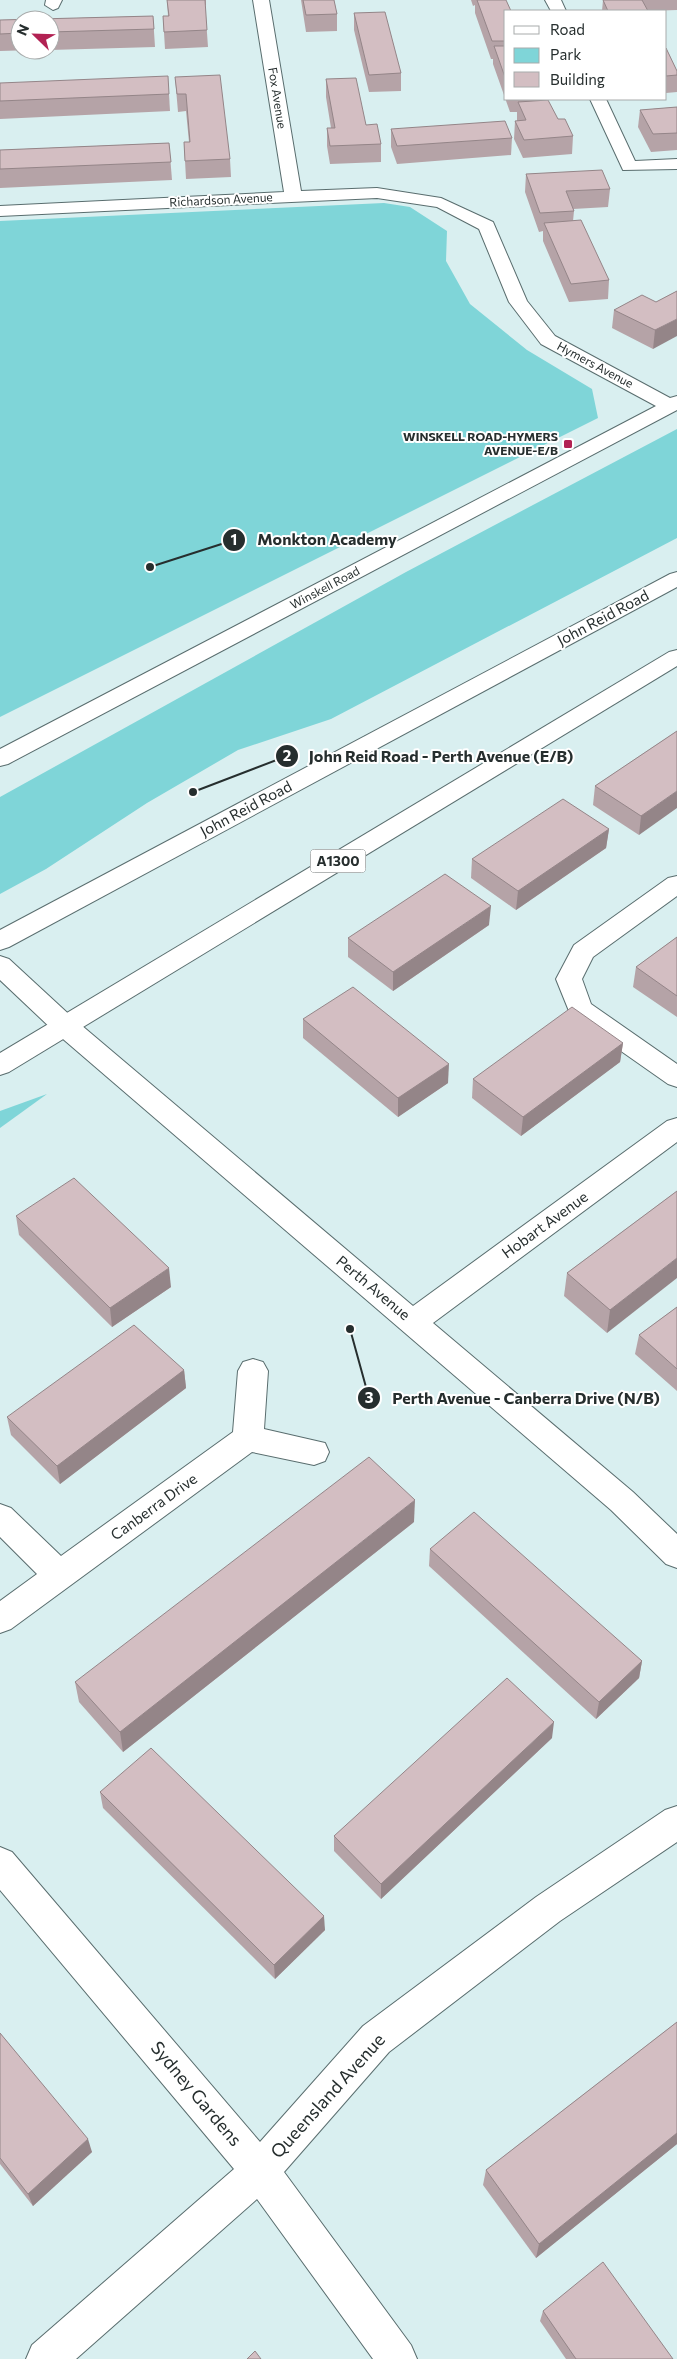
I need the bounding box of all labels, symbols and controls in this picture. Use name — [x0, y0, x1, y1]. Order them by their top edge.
north arrow — [10, 10, 60, 60]
legend — [504, 10, 667, 100]
text: Road — [550, 20, 585, 38]
text: N — [13, 22, 32, 38]
text: Park — [550, 45, 581, 63]
street label: Fox Avenue — [266, 66, 290, 130]
text: Building — [550, 70, 605, 88]
street label: Richardson Avenue — [169, 189, 273, 209]
street label: Hymers Avenue — [555, 338, 636, 390]
place label: WINSKELL ROAD-HYMERS AVENUE-E/B — [403, 429, 558, 457]
marker: WINSKELL ROAD-HYMERS AVENUE-E/B — [562, 438, 574, 450]
callout: Monkton Academy — [222, 524, 406, 555]
text: Monkton Academy — [257, 529, 397, 548]
text: 1 — [231, 530, 237, 548]
street label: Winskell Road — [287, 563, 362, 611]
street label: John Reid Road — [554, 585, 651, 649]
callout: John Reid Road - Perth Avenue (E/B) — [274, 741, 584, 772]
text: 2 — [283, 746, 291, 764]
text: John Reid Road - Perth Avenue (E/B) — [309, 746, 573, 765]
street label: John Reid Road — [197, 776, 294, 840]
road number: A1300 — [310, 849, 366, 872]
street label: Hobart Avenue — [498, 1187, 591, 1261]
street label: Perth Avenue — [333, 1251, 414, 1323]
callout: Perth Avenue - Canberra Drive (N/B) — [357, 1382, 669, 1413]
text: 3 — [365, 1388, 374, 1406]
text: Perth Avenue - Canberra Drive (N/B) — [392, 1388, 660, 1407]
street label: Canberra Drive — [107, 1469, 200, 1544]
street label: Queensland Avenue — [265, 2028, 389, 2162]
street label: Sydney Gardens — [147, 2037, 247, 2150]

